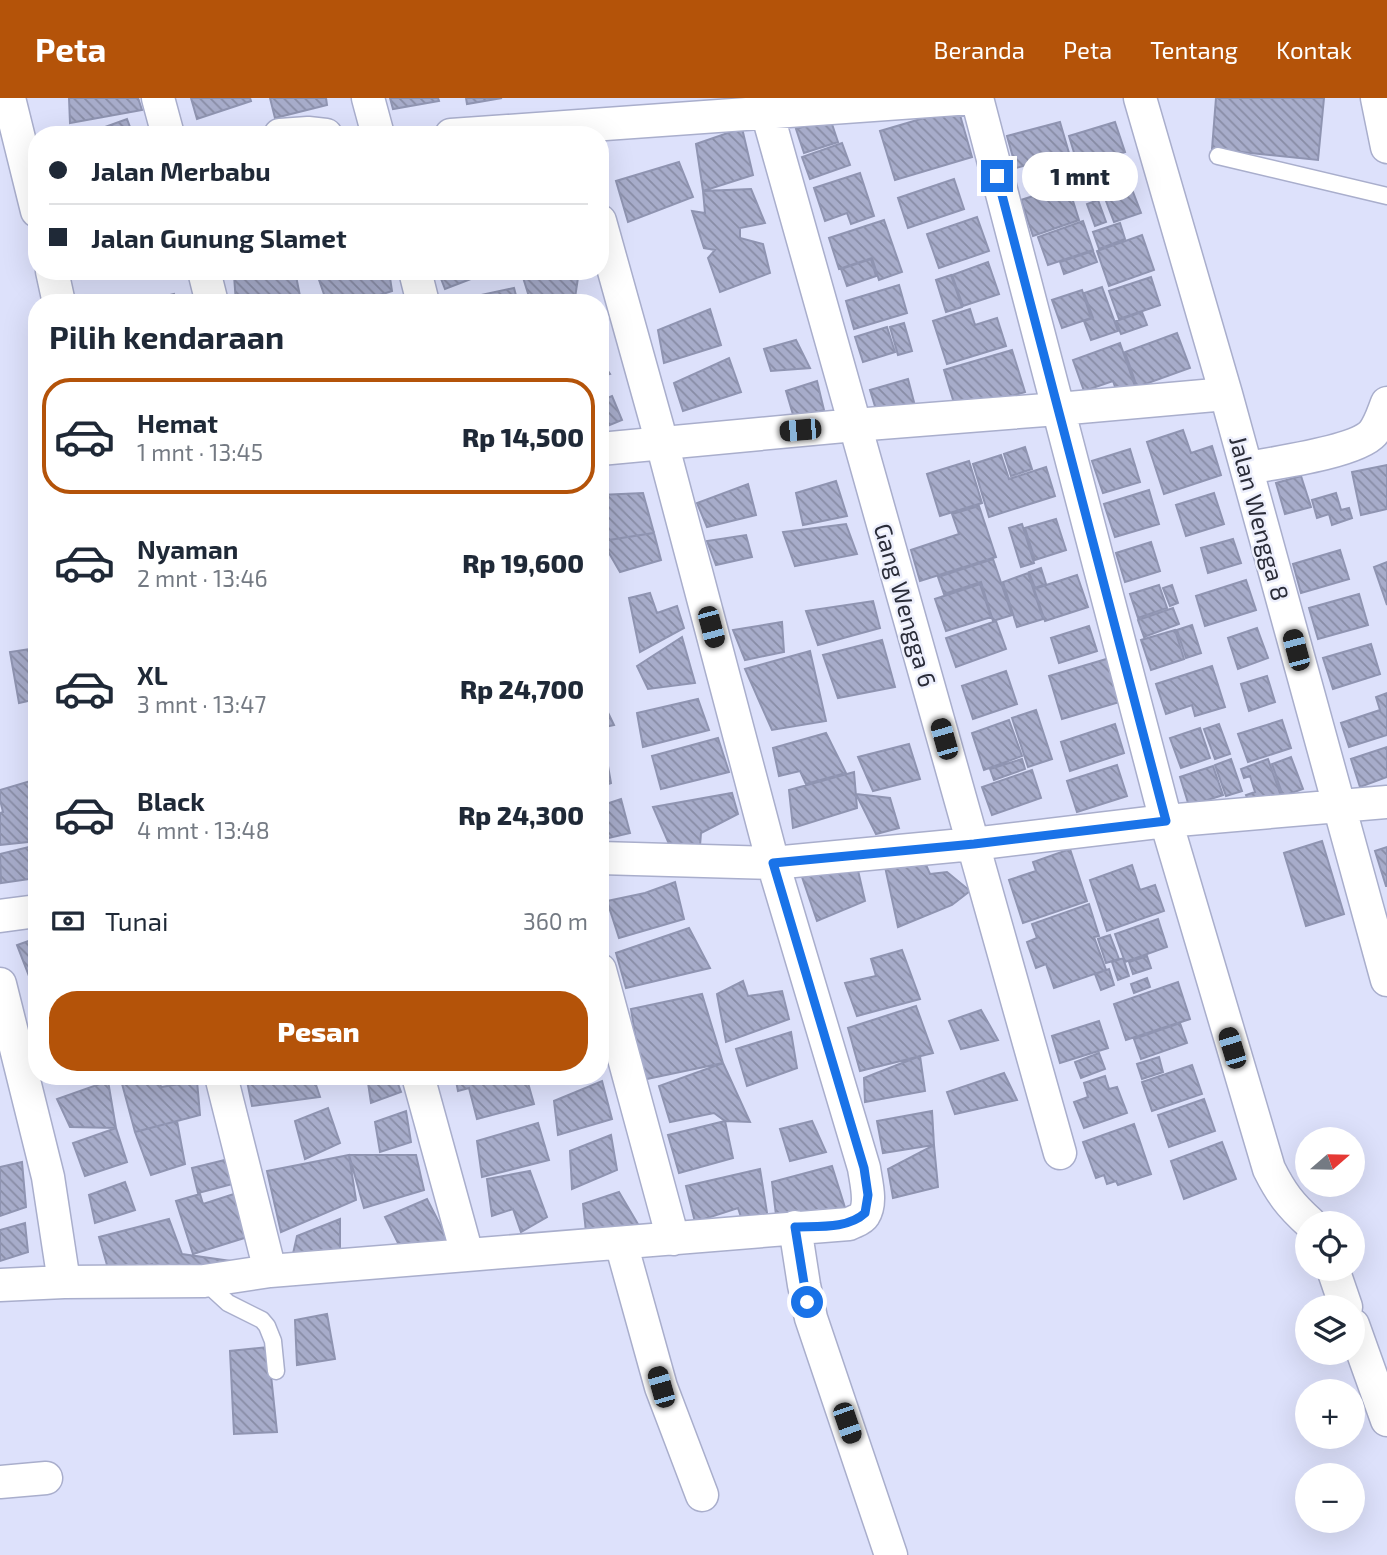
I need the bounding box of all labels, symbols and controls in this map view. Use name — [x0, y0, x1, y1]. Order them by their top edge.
text: Peta — [35, 29, 106, 69]
text: Beranda — [934, 35, 1025, 64]
text: Peta — [1063, 35, 1112, 64]
text: Tentang — [1150, 35, 1238, 64]
text: Kontak — [1276, 35, 1352, 64]
callout: 1 mnt — [1021, 152, 1137, 200]
text: Jalan Merbabu — [91, 155, 271, 186]
route end — [981, 160, 1013, 192]
text: 1 mnt — [1050, 162, 1110, 190]
text: Jalan Gunung Slamet — [91, 222, 347, 253]
text: Pilih kendaraan — [49, 317, 284, 355]
icon: car — [53, 405, 116, 468]
text: Hemat — [137, 407, 218, 438]
car — [779, 418, 822, 442]
text: Rp 14,500 — [462, 421, 584, 452]
street label: Jalan Wengga 8 — [1224, 432, 1296, 604]
text: 1 mnt · 13:45 — [137, 438, 263, 466]
street label: Gang Wengga 6 — [869, 520, 943, 690]
icon: car — [53, 531, 116, 594]
text: Nyaman — [137, 533, 238, 564]
text: Rp 19,600 — [462, 547, 584, 578]
text: 2 mnt · 13:46 — [137, 564, 268, 592]
car — [696, 604, 727, 650]
car — [1281, 627, 1312, 673]
icon: car — [53, 657, 116, 720]
text: XL — [137, 659, 168, 690]
text: Rp 24,700 — [460, 673, 584, 704]
text: 3 mnt · 13:47 — [137, 690, 266, 718]
car — [929, 716, 960, 762]
icon: car — [53, 783, 116, 846]
text: Black — [137, 785, 205, 816]
text: Rp 24,300 — [458, 799, 584, 830]
text: 4 mnt · 13:48 — [137, 816, 270, 844]
icon: cash — [49, 902, 87, 940]
text: Tunai — [105, 905, 168, 936]
text: 360 m — [523, 907, 588, 935]
button: Pesan — [49, 991, 588, 1071]
car — [1216, 1025, 1249, 1071]
north arrow — [1295, 1127, 1365, 1197]
map controls — [1295, 1127, 1365, 1533]
button: locate — [1295, 1211, 1365, 1281]
route start — [791, 1286, 823, 1318]
button: layers — [1295, 1295, 1365, 1365]
car — [646, 1364, 677, 1410]
button: + — [1295, 1379, 1365, 1449]
car — [831, 1400, 864, 1446]
button: − — [1295, 1463, 1365, 1533]

